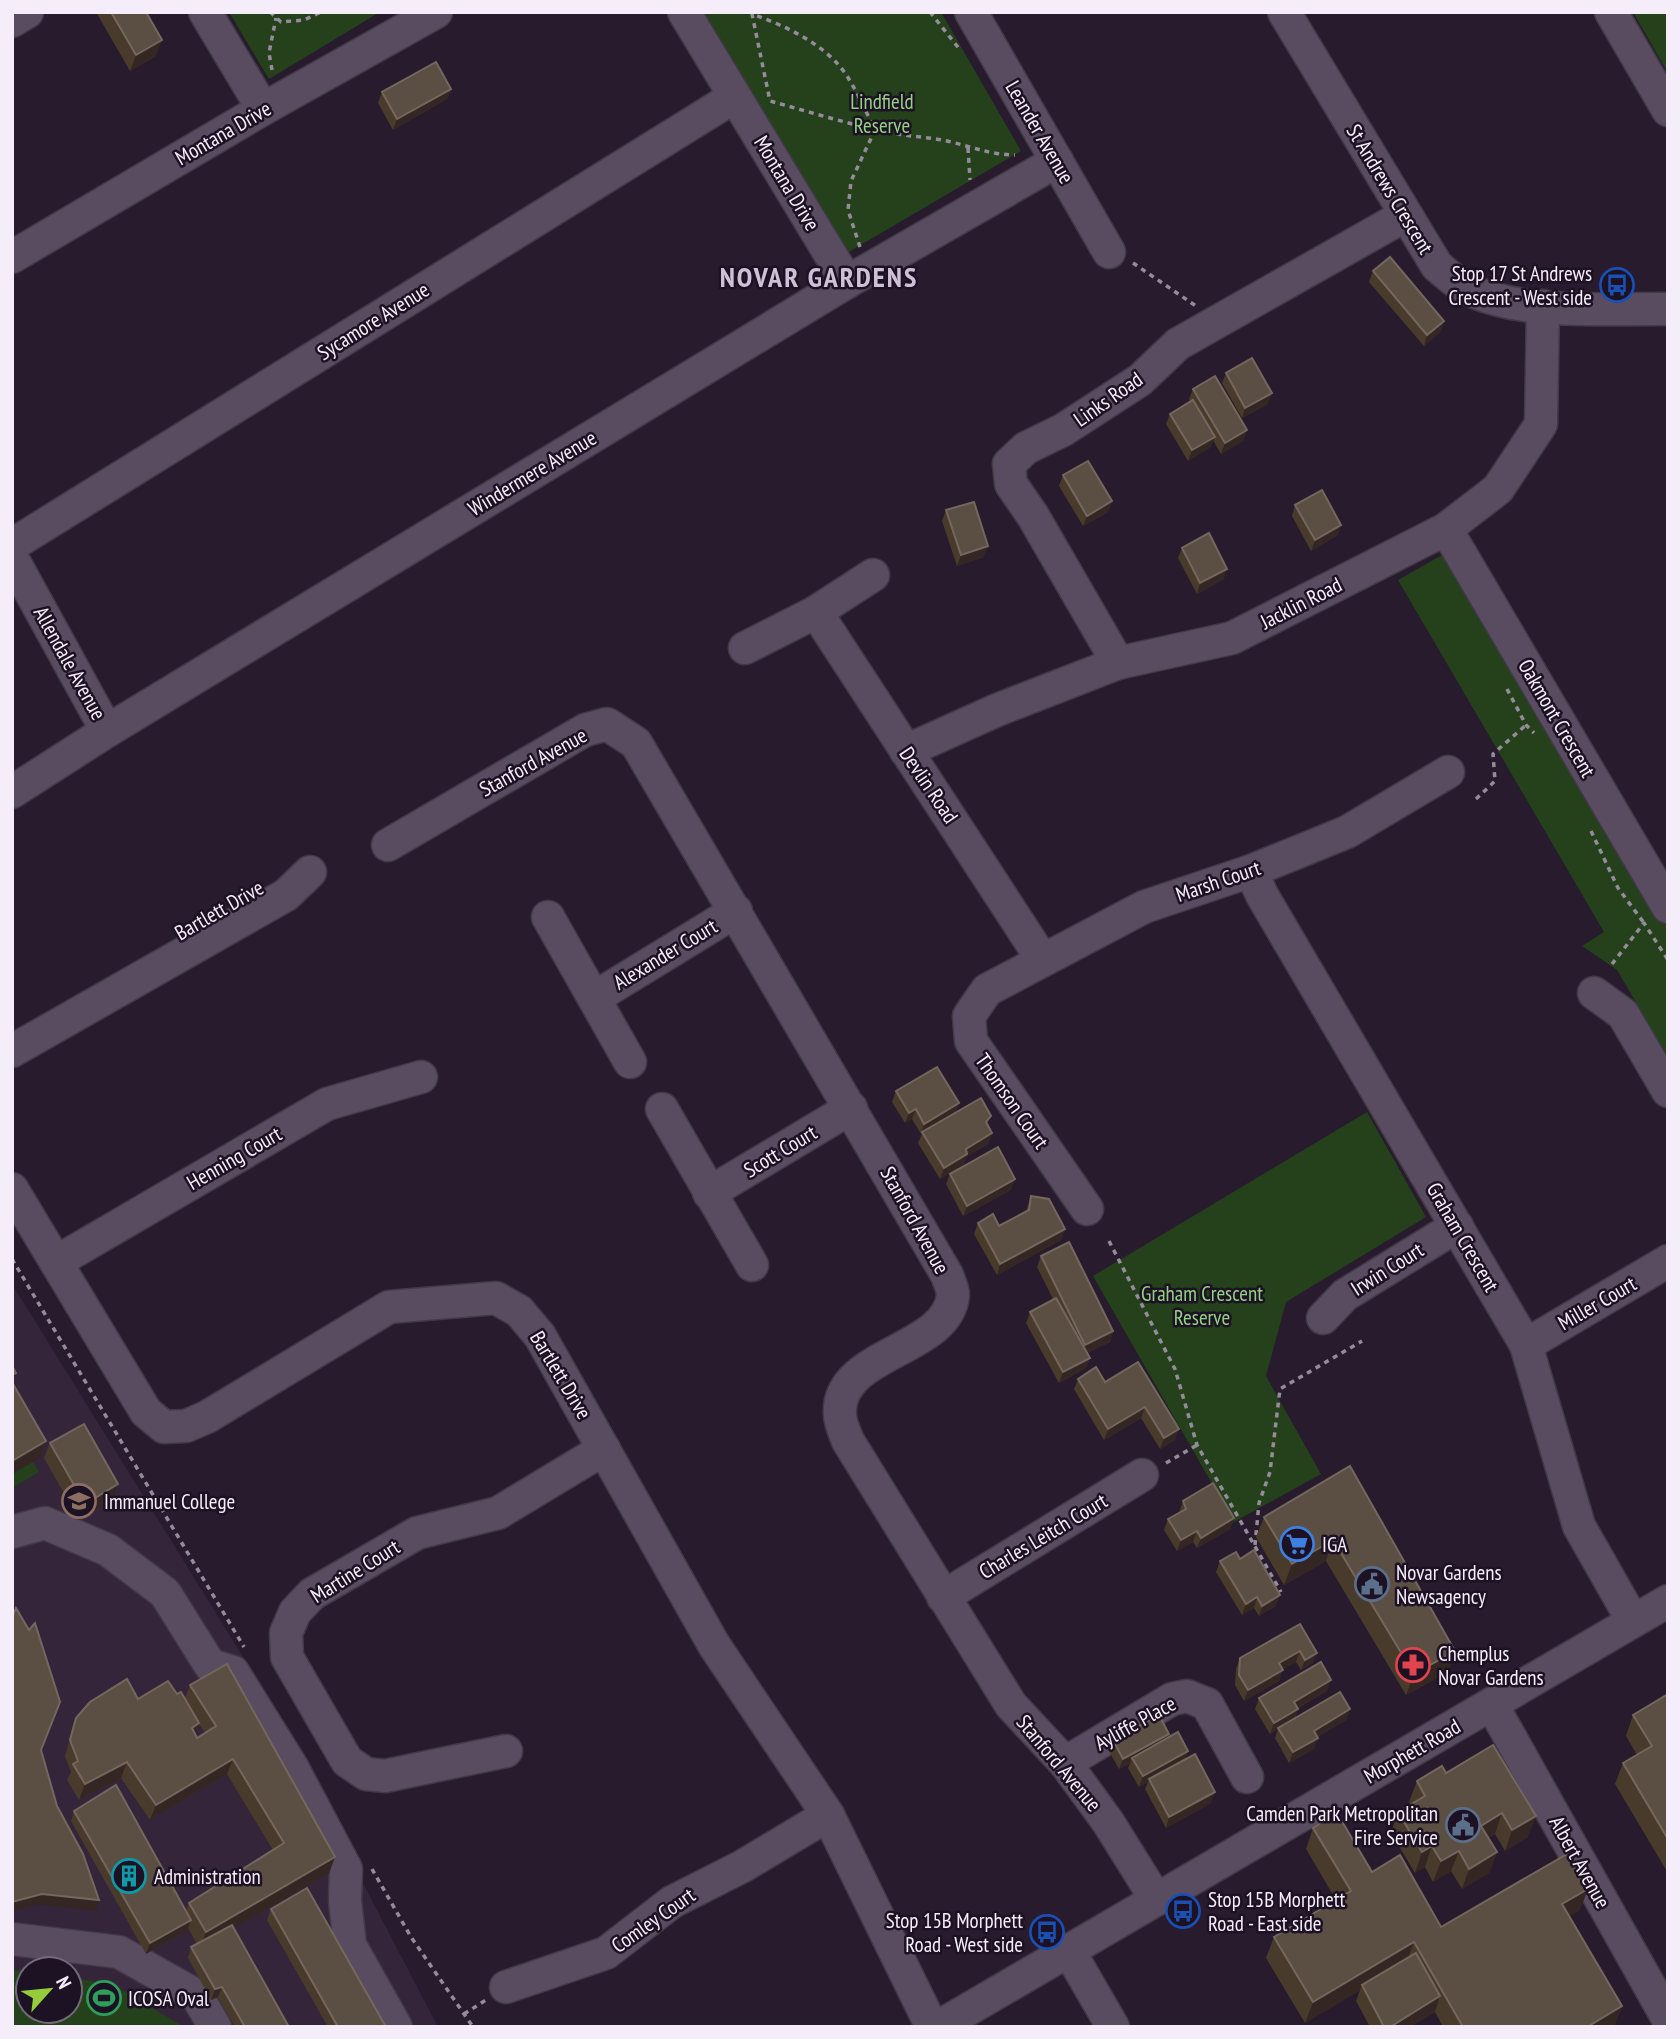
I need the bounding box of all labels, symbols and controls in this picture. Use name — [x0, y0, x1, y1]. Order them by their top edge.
street label: Leander Avenue — [1000, 76, 1080, 188]
park label: Lindfield Reserve — [850, 88, 914, 139]
street label: Montana Drive — [170, 95, 276, 171]
street label: St Andrews Crescent — [1341, 119, 1439, 259]
street label: Montana Drive — [748, 131, 826, 235]
district label: NOVAR GARDENS — [720, 258, 918, 295]
place label: Stop 17 St Andrews Crescent - West side — [1448, 260, 1592, 311]
bus stop icon: Stop 17 St Andrews Crescent - West side — [1598, 266, 1636, 304]
street label: Sycamore Avenue — [312, 276, 434, 366]
street label: Links Road — [1068, 366, 1148, 432]
street label: Windermere Avenue — [463, 424, 601, 522]
street label: Jacklin Road — [1255, 571, 1346, 635]
street label: Allendale Avenue — [28, 601, 112, 725]
street label: Oakmont Crescent — [1512, 654, 1602, 782]
street label: Stanford Avenue — [475, 721, 591, 803]
street label: Devlin Road — [894, 742, 964, 828]
street label: Marsh Court — [1172, 854, 1264, 908]
street label: Bartlett Drive — [170, 874, 268, 946]
street label: Alexander Court — [608, 912, 722, 996]
street label: Thomson Court — [969, 1048, 1055, 1154]
street label: Scott Court — [739, 1119, 822, 1183]
street label: Henning Court — [182, 1120, 286, 1196]
street label: Stanford Avenue — [874, 1162, 956, 1278]
street label: Graham Crescent — [1421, 1177, 1505, 1297]
street label: Irwin Court — [1346, 1236, 1428, 1302]
street label: Miller Court — [1553, 1270, 1641, 1336]
park label: Graham Crescent Reserve — [1141, 1280, 1263, 1331]
street label: Bartlett Drive — [524, 1326, 598, 1424]
school or university icon: Immanuel College — [60, 1482, 98, 1520]
street label: Charles Leitch Court — [974, 1487, 1112, 1585]
place label: Immanuel College — [104, 1488, 235, 1515]
supermarket icon: IGA — [1278, 1525, 1316, 1563]
place label: IGA — [1322, 1531, 1347, 1558]
street label: Martine Court — [305, 1533, 405, 1609]
place label: Novar Gardens Newsagency — [1396, 1559, 1501, 1610]
public building icon: Novar Gardens Newsagency — [1353, 1565, 1391, 1603]
place label: Chemplus Novar Gardens — [1438, 1640, 1543, 1691]
pharmacy icon: Chemplus Novar Gardens — [1394, 1646, 1432, 1684]
street label: Ayliffe Place — [1090, 1690, 1180, 1756]
street label: Stanford Avenue — [1011, 1709, 1107, 1817]
street label: Morphett Road — [1359, 1713, 1465, 1789]
place label: Camden Park Metropolitan Fire Service — [1246, 1800, 1438, 1851]
public building icon: Camden Park Metropolitan Fire Service — [1444, 1806, 1482, 1844]
street label: Albert Avenue — [1544, 1811, 1616, 1913]
building icon: Administration — [110, 1857, 148, 1895]
place label: Administration — [154, 1863, 261, 1890]
street label: Comley Court — [606, 1881, 700, 1959]
place label: Stop 15B Morphett Road - East side — [1208, 1886, 1346, 1937]
bus stop icon: Stop 15B Morphett Road - East side — [1164, 1892, 1202, 1930]
place label: Stop 15B Morphett Road - West side — [886, 1907, 1023, 1958]
bus stop icon: Stop 15B Morphett Road - West side — [1028, 1913, 1066, 1951]
north arrow — [14, 1955, 84, 2025]
text: N — [51, 1972, 77, 1992]
sports icon: ICOSA Oval — [85, 1979, 123, 2017]
place label: ICOSA Oval — [128, 1985, 209, 2012]

